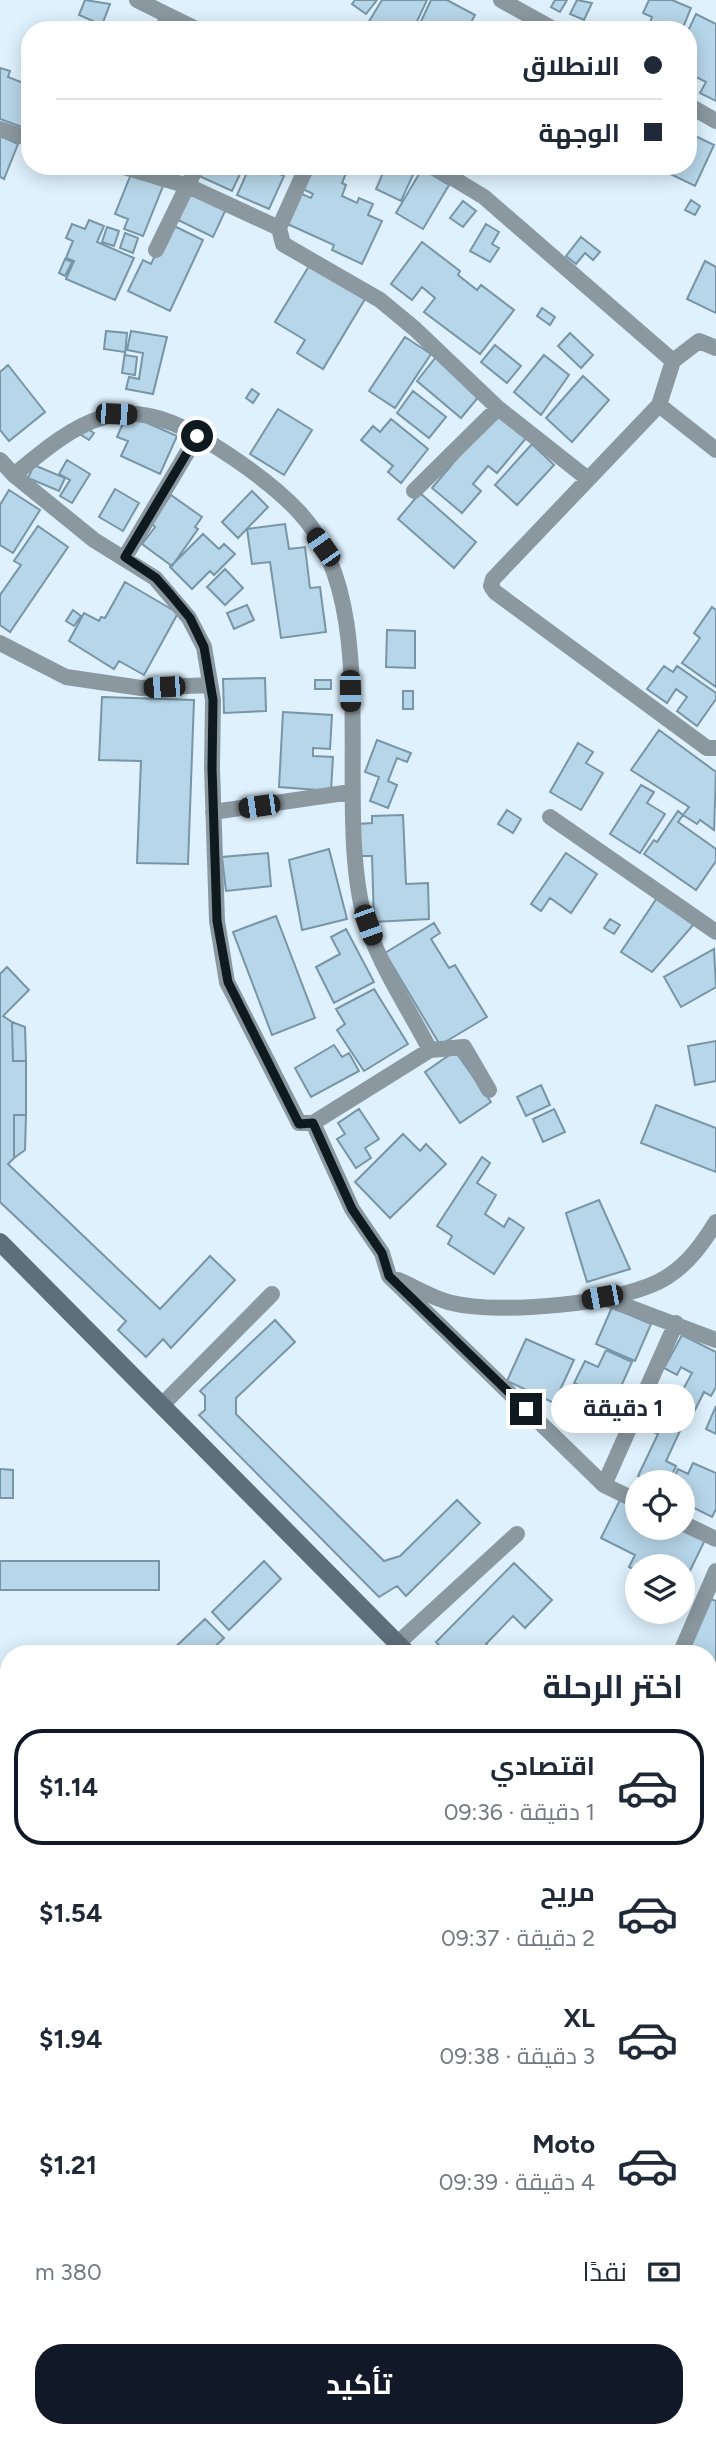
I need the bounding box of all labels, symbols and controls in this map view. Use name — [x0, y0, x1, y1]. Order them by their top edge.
text: الانطلاق — [522, 50, 620, 82]
text: الوجهة — [539, 117, 620, 149]
car — [95, 403, 138, 425]
route start — [181, 420, 213, 452]
car — [303, 524, 344, 570]
car — [340, 670, 361, 712]
car — [143, 675, 186, 699]
car — [237, 793, 282, 819]
car — [351, 902, 386, 948]
car — [580, 1283, 625, 1311]
callout: 1 دقيقة — [550, 1384, 694, 1434]
route end — [510, 1393, 542, 1425]
text: 1 دقيقة — [583, 1394, 663, 1422]
map controls — [625, 1470, 695, 1624]
button: locate — [625, 1470, 695, 1540]
button: layers — [625, 1554, 695, 1624]
text: اختر الرحلة — [542, 1668, 683, 1706]
text: اقتصادي — [490, 1750, 595, 1782]
icon: car — [616, 1756, 679, 1819]
text: $1.14 — [39, 1771, 98, 1803]
text: 1 دقيقة · 09:36 — [444, 1798, 595, 1826]
text: مريح — [540, 1876, 595, 1908]
icon: car — [616, 1882, 679, 1945]
text: $1.54 — [39, 1897, 102, 1929]
text: 2 دقيقة · 09:37 — [441, 1924, 595, 1952]
text: XL — [563, 2002, 595, 2034]
icon: car — [616, 2008, 679, 2071]
text: $1.94 — [39, 2023, 102, 2055]
text: 3 دقيقة · 09:38 — [440, 2042, 595, 2070]
text: Moto — [532, 2128, 595, 2160]
icon: car — [616, 2134, 679, 2197]
text: $1.21 — [39, 2149, 97, 2181]
text: 4 دقيقة · 09:39 — [439, 2168, 595, 2196]
icon: cash — [645, 2253, 683, 2291]
text: نقدًا — [583, 2256, 627, 2288]
text: 380 m — [35, 2258, 102, 2286]
button: تأكيد — [35, 2344, 683, 2424]

